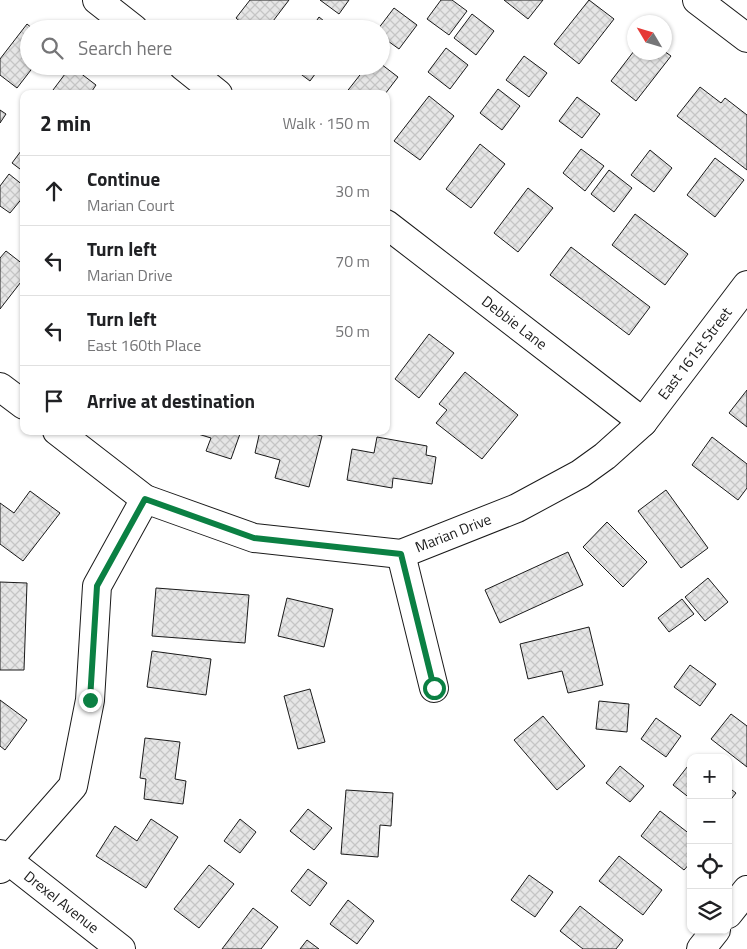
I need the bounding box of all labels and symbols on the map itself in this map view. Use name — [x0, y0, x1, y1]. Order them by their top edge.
north arrow — [627, 15, 672, 60]
street label: Debbie Lane — [477, 290, 552, 355]
street label: East 161st Street — [652, 302, 738, 404]
street label: Marian Drive — [411, 507, 495, 558]
route start — [423, 677, 446, 700]
route end — [79, 689, 102, 712]
street label: Drexel Avenue — [19, 865, 104, 939]

